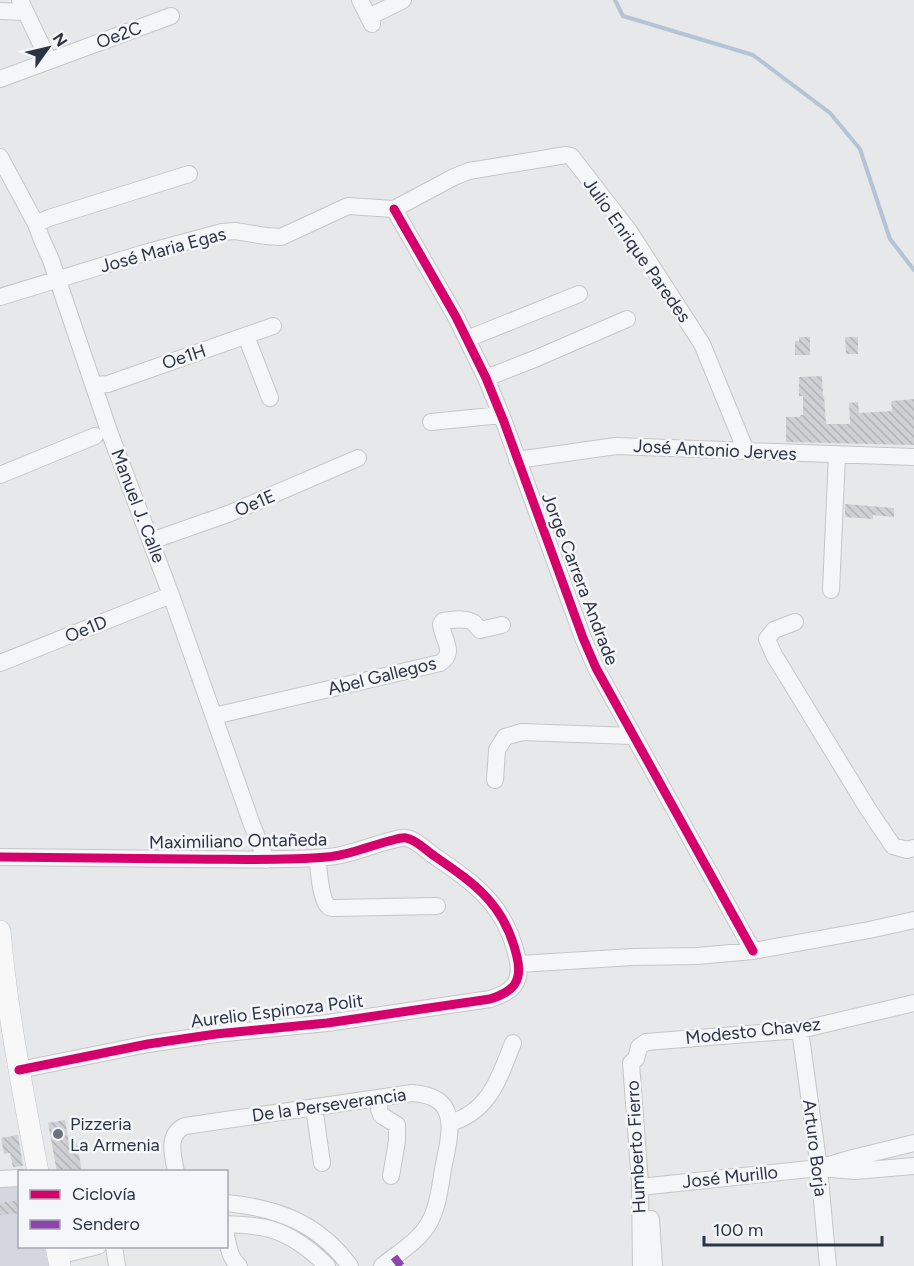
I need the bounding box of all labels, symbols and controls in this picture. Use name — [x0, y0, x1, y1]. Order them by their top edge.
street label: Oe2C — [93, 17, 145, 53]
north arrow — [18, 18, 78, 78]
text: N — [49, 29, 71, 50]
street label: Julio Enrique Paredes — [579, 173, 695, 327]
street label: José Maria Egas — [98, 223, 228, 277]
street label: Oe1H — [159, 340, 209, 374]
street label: José Antonio Jerves — [633, 435, 797, 465]
street label: Manuel J. Calle — [106, 446, 170, 566]
street label: Oe1E — [231, 485, 279, 521]
street label: Jorge Carrera Andrade — [537, 490, 623, 668]
street label: Oe1D — [62, 611, 110, 647]
street label: Abel Gallegos — [325, 652, 439, 700]
street label: Maximiliano Ontañeda — [149, 828, 327, 854]
street label: Aurelio Espinoza Polit — [190, 989, 365, 1032]
street label: Modesto Chavez — [684, 1013, 822, 1049]
street label: Humberto Fierro — [622, 1080, 650, 1214]
street label: De la Perseverancia — [250, 1083, 408, 1127]
street label: Arturo Borja — [798, 1098, 832, 1198]
place label: Pizzeria La Armenia — [70, 1113, 160, 1156]
marker: Pizzeria La Armenia — [51, 1127, 65, 1141]
street label: José Murillo — [681, 1161, 779, 1193]
legend — [18, 1170, 228, 1248]
text: Ciclovía — [72, 1183, 136, 1205]
scale bar — [704, 1209, 882, 1247]
text: Sendero — [72, 1213, 140, 1235]
text: 100 m — [713, 1219, 763, 1241]

